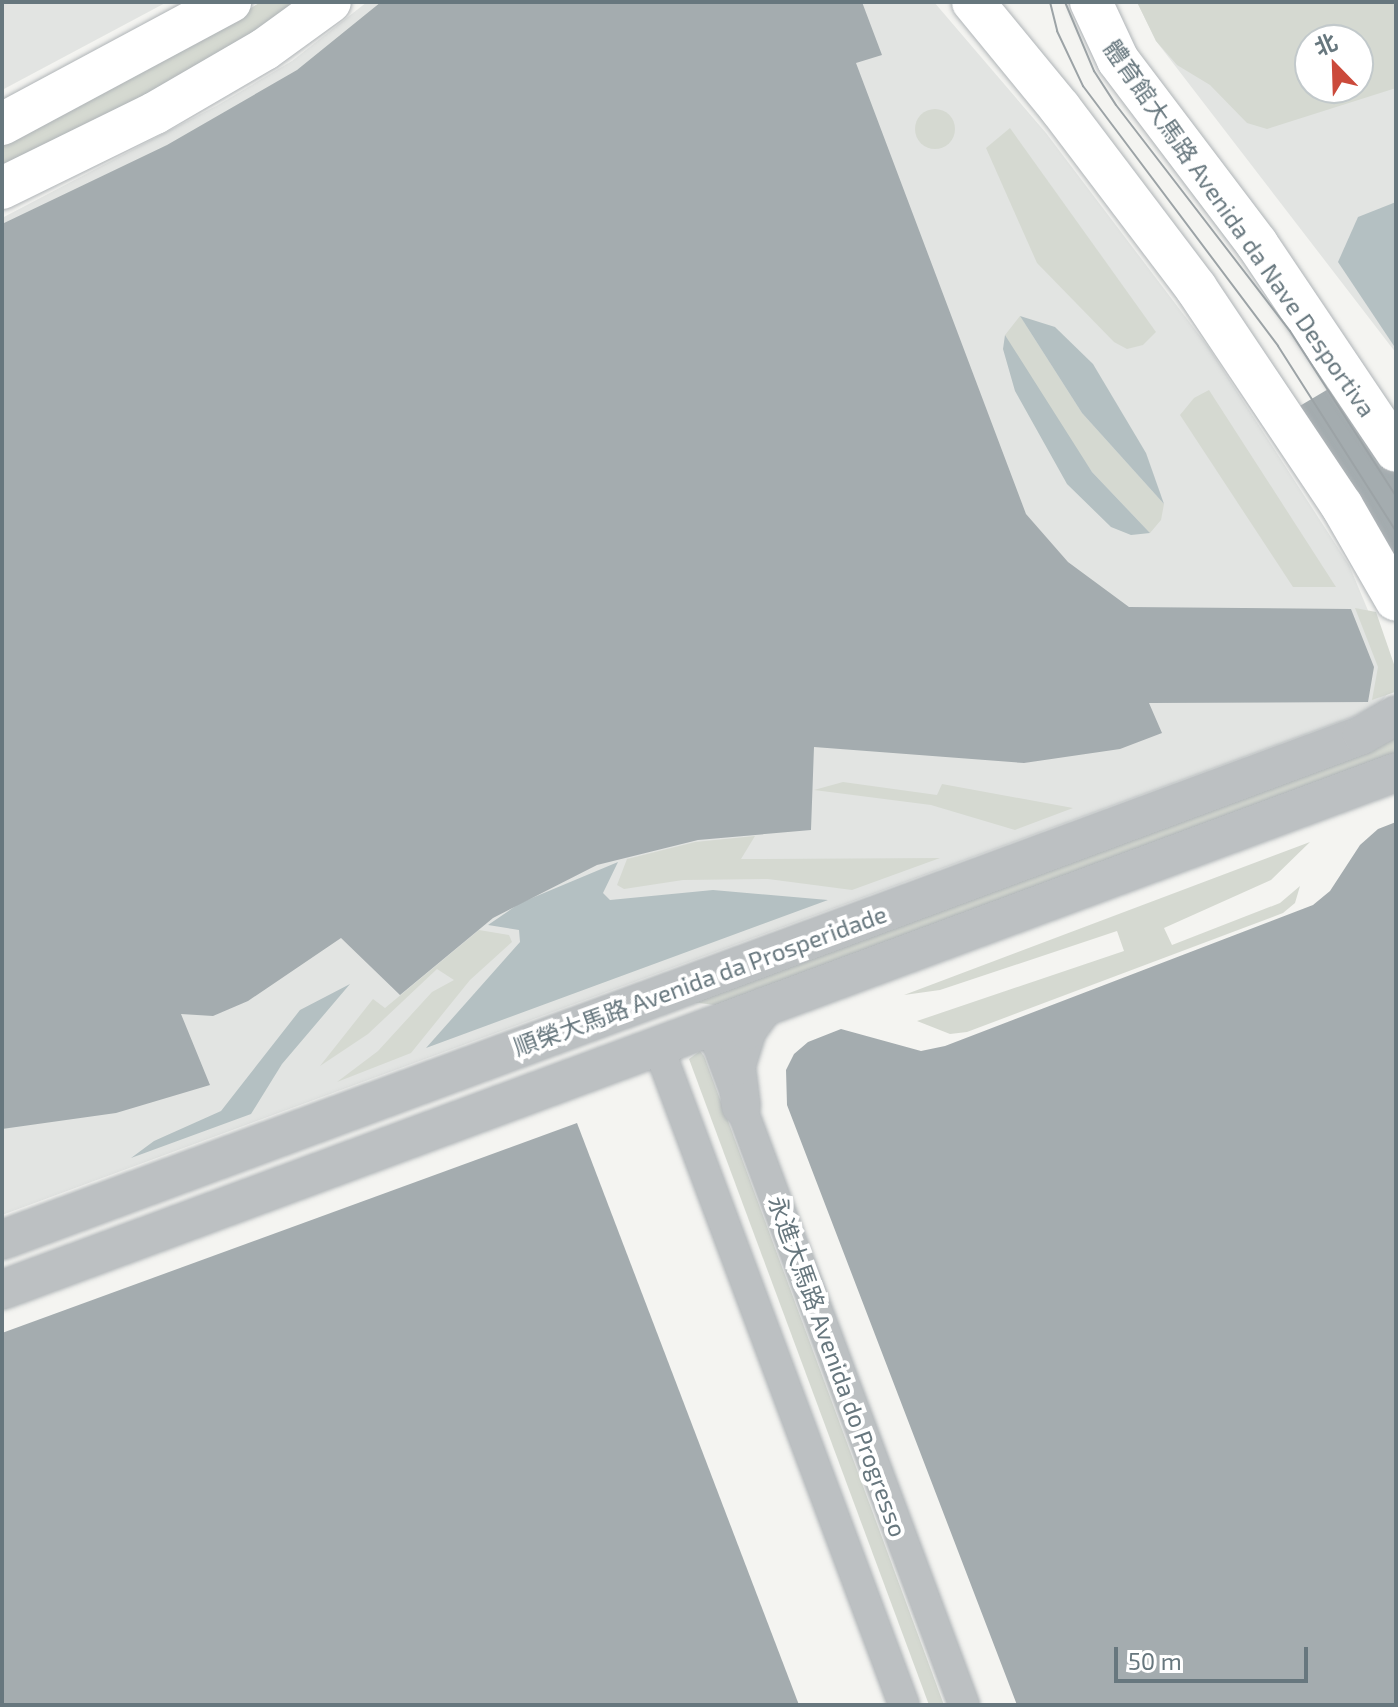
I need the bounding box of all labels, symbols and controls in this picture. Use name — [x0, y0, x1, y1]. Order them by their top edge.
north arrow — [1294, 24, 1374, 104]
text: 北 — [1310, 27, 1341, 60]
street label: 體育館大馬路 Avenida da Nave Desportiva — [1098, 34, 1382, 422]
street label: 順榮大馬路 Avenida da Prosperidade — [510, 899, 890, 1061]
street label: 永進大馬路 Avenida do Progresso — [763, 1192, 913, 1540]
scale bar — [1118, 1631, 1312, 1681]
text: 50 m — [1128, 1646, 1182, 1675]

